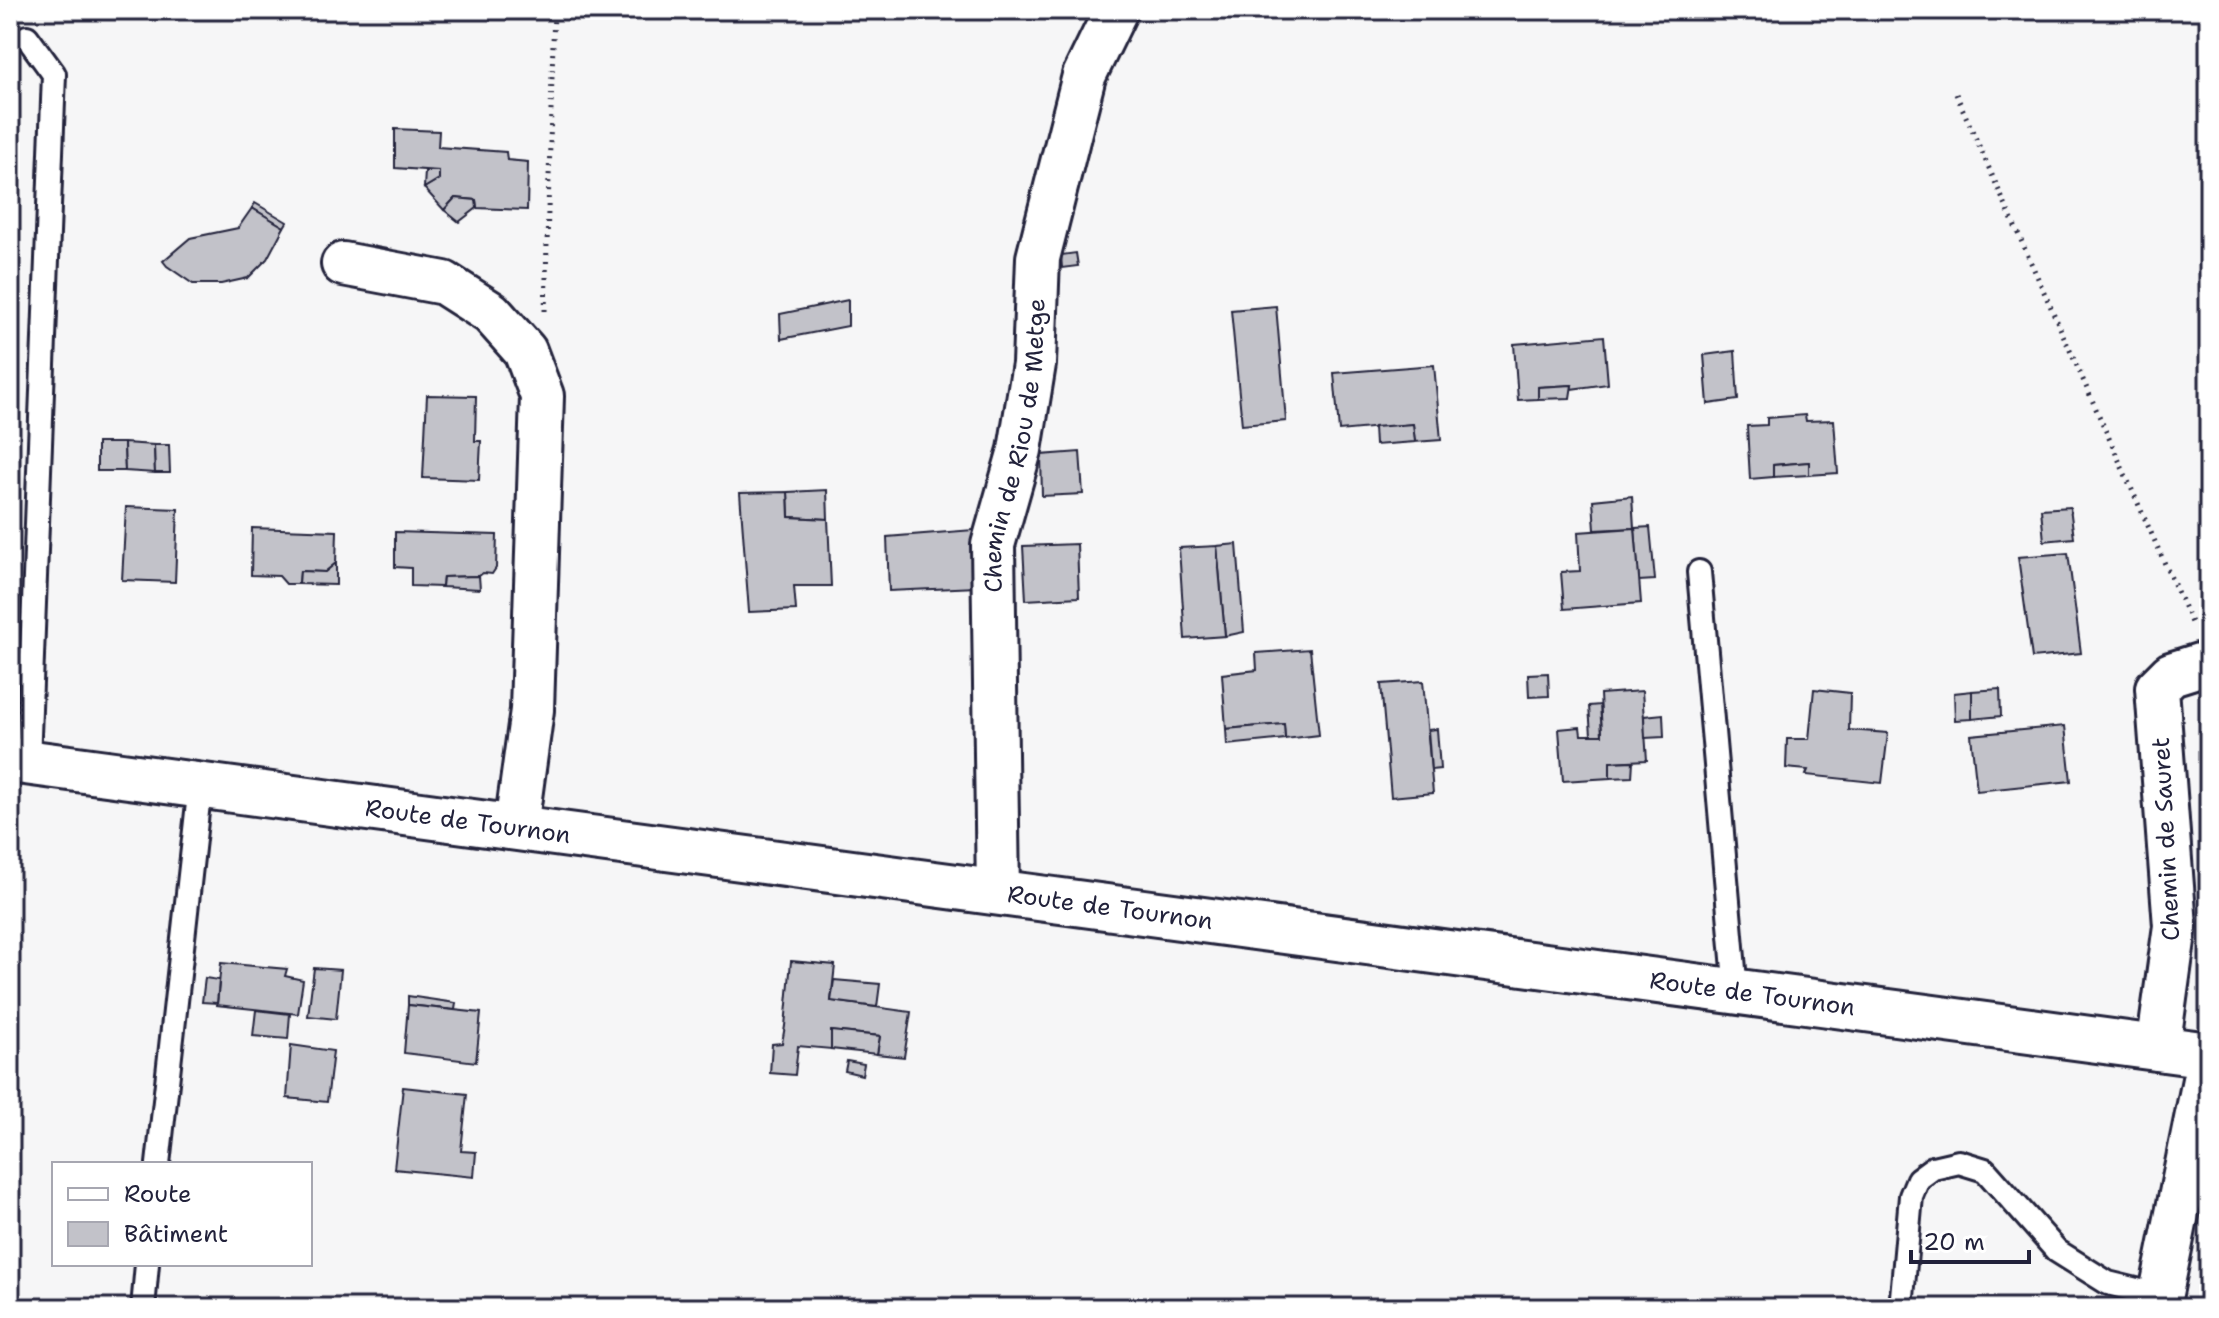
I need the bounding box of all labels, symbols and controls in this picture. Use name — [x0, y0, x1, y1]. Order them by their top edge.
street label: Chemin de Riou de Metge — [976, 298, 1052, 593]
street label: Chemin de Sauret — [2145, 736, 2187, 942]
street label: Route de Tournon — [363, 792, 573, 851]
street label: Route de Tournon — [1005, 878, 1215, 937]
street label: Route de Tournon — [1648, 964, 1857, 1023]
legend — [52, 1162, 312, 1266]
text: Route — [124, 1178, 192, 1210]
scale bar — [1911, 1214, 2029, 1264]
text: Bâtiment — [124, 1218, 228, 1250]
text: 20 m — [1923, 1226, 1985, 1258]

